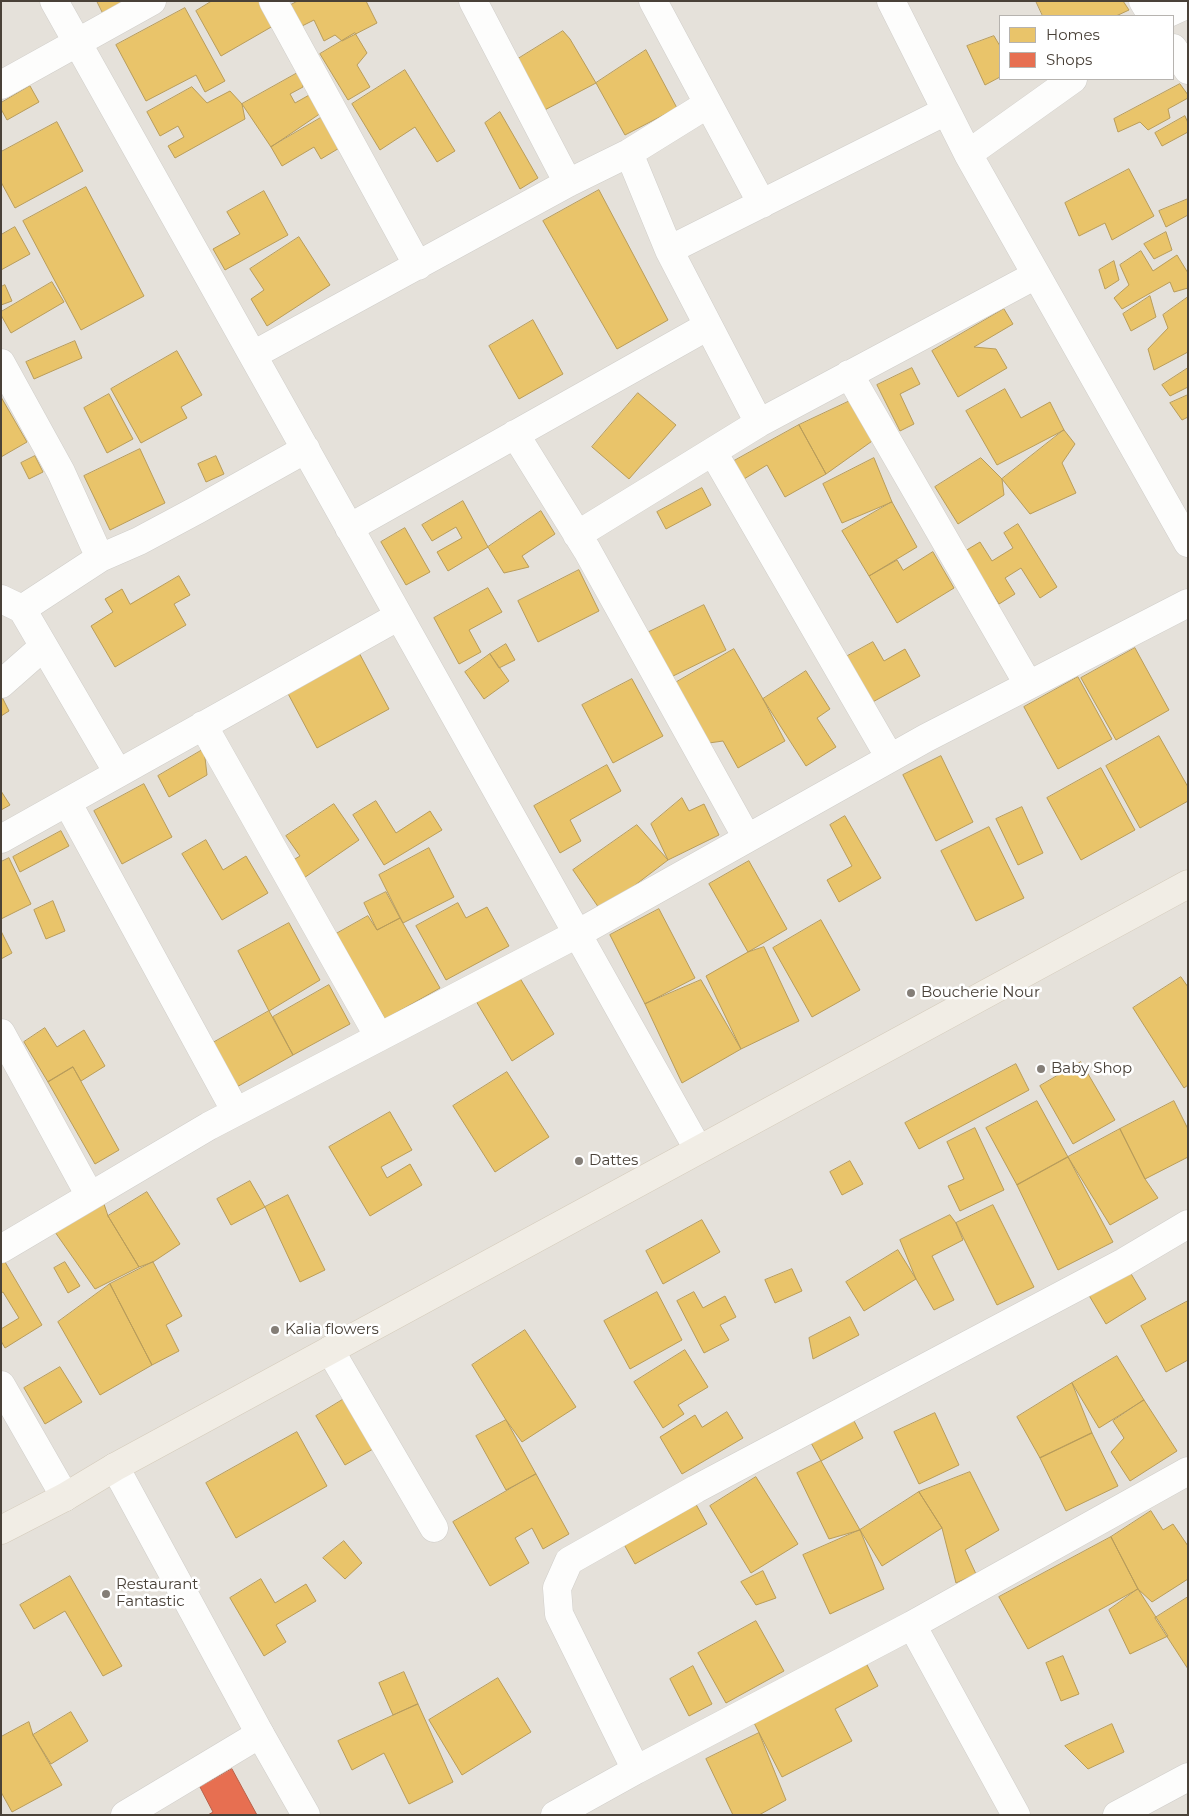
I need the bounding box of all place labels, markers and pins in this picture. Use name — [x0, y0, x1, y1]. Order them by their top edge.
place label: Boucherie Nour — [921, 984, 1040, 1002]
marker: Boucherie Nour — [905, 987, 917, 999]
place label: Baby Shop — [1051, 1060, 1132, 1078]
marker: Baby Shop — [1035, 1063, 1047, 1075]
place label: Dattes — [589, 1152, 638, 1170]
marker: Dattes — [573, 1155, 585, 1167]
place label: Kalia flowers — [285, 1321, 379, 1339]
marker: Kalia flowers — [269, 1324, 281, 1336]
place label: Restaurant Fantastic — [116, 1576, 198, 1611]
marker: Restaurant Fantastic — [100, 1588, 112, 1600]

